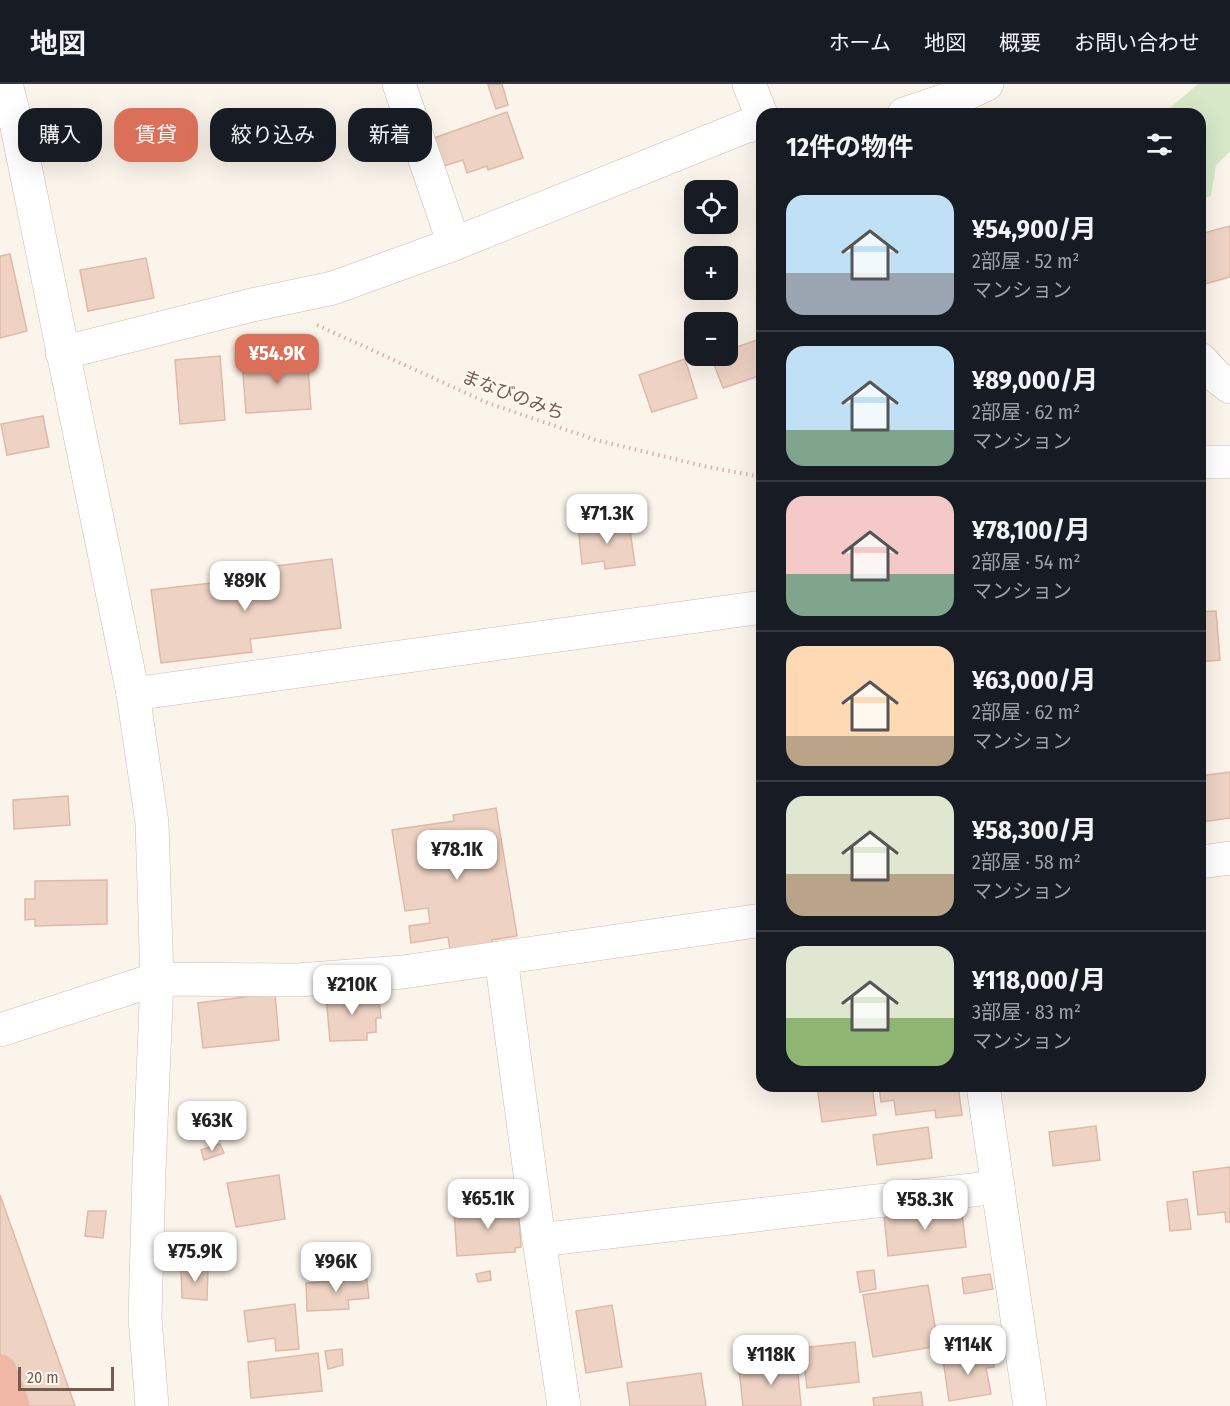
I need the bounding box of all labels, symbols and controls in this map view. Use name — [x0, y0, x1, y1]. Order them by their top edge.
text: 地図 — [30, 27, 86, 60]
text: ホーム — [829, 30, 891, 56]
text: 地図 — [924, 30, 966, 56]
text: 概要 — [999, 30, 1041, 56]
text: お問い合わせ — [1074, 30, 1200, 56]
chip: 購入 — [18, 108, 102, 162]
chip: 賃貸 — [114, 108, 198, 162]
chip: 絞り込み — [210, 108, 336, 162]
chip: 新着 — [348, 108, 432, 162]
icon: filters — [1143, 128, 1176, 161]
text: 12件の物件 — [786, 132, 913, 163]
map controls — [684, 180, 738, 366]
button: locate — [684, 180, 738, 234]
text: ¥54,900/月 — [972, 214, 1097, 245]
icon: home — [834, 219, 906, 291]
button: + — [684, 246, 738, 300]
text: 2部屋 · 52 m² — [972, 249, 1079, 273]
text: マンション — [972, 278, 1072, 302]
button: − — [684, 312, 738, 366]
pin: ¥54.9K — [228, 334, 326, 385]
text: ¥54.9K — [249, 341, 305, 365]
street label: まなびのみち — [459, 365, 567, 425]
text: ¥89,000/月 — [972, 365, 1098, 396]
icon: home — [834, 370, 906, 442]
text: 2部屋 · 62 m² — [972, 400, 1080, 424]
text: マンション — [972, 429, 1072, 453]
pin: ¥71.3K — [558, 494, 656, 545]
text: ¥71.3K — [580, 501, 634, 525]
text: ¥78,100/月 — [972, 515, 1091, 546]
icon: home — [834, 520, 906, 592]
text: 2部屋 · 54 m² — [972, 550, 1081, 574]
pin: ¥89K — [209, 561, 281, 612]
text: ¥89K — [224, 568, 266, 592]
text: マンション — [972, 579, 1072, 603]
text: ¥63,000/月 — [972, 665, 1097, 696]
icon: home — [834, 670, 906, 742]
text: 2部屋 · 62 m² — [972, 700, 1080, 724]
text: マンション — [972, 729, 1072, 753]
text: ¥58,300/月 — [972, 815, 1097, 846]
icon: home — [834, 820, 906, 892]
pin: ¥78.1K — [408, 830, 506, 881]
text: ¥78.1K — [431, 837, 483, 861]
text: 2部屋 · 58 m² — [972, 850, 1081, 874]
text: マンション — [972, 879, 1072, 903]
pin: ¥210K — [310, 965, 394, 1016]
text: ¥118,000/月 — [972, 965, 1106, 996]
icon: home — [834, 970, 906, 1042]
text: ¥210K — [327, 972, 377, 996]
text: 3部屋 · 83 m² — [972, 1000, 1081, 1024]
text: マンション — [972, 1029, 1072, 1053]
pin: ¥63K — [176, 1101, 248, 1152]
text: ¥63K — [191, 1108, 233, 1132]
pin: ¥65.1K — [439, 1179, 537, 1230]
pin: ¥58.3K — [876, 1180, 974, 1231]
text: ¥65.1K — [462, 1186, 514, 1210]
text: ¥58.3K — [897, 1187, 953, 1211]
pin: ¥75.9K — [146, 1232, 244, 1283]
text: ¥75.9K — [168, 1239, 222, 1263]
pin: ¥96K — [300, 1242, 372, 1293]
text: ¥96K — [315, 1249, 357, 1273]
pin: ¥114K — [926, 1325, 1010, 1376]
text: ¥114K — [944, 1332, 992, 1356]
pin: ¥118K — [729, 1335, 813, 1386]
text: ¥118K — [747, 1342, 795, 1366]
scale bar — [18, 1364, 114, 1392]
text: 20 m — [27, 1368, 58, 1387]

